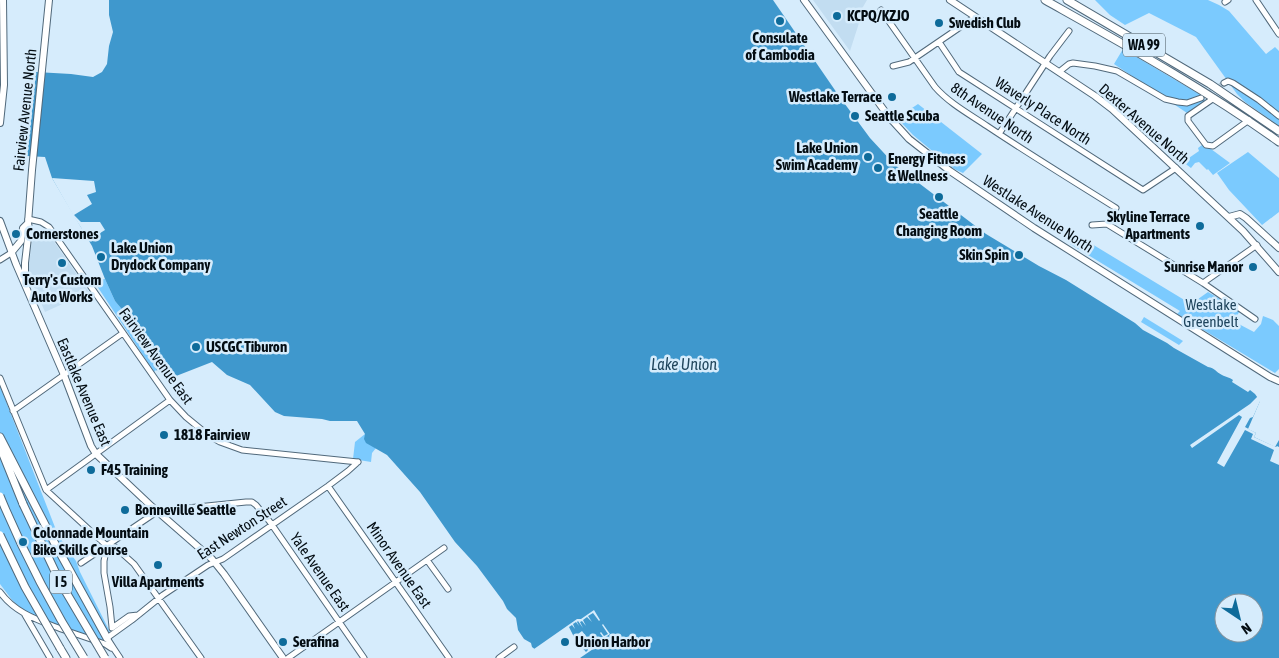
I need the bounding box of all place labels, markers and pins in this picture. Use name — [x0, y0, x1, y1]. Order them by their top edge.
place label: KCPQ/KZJO — [847, 7, 910, 24]
marker: KCPQ/KZJO — [831, 10, 843, 22]
place label: Swedish Club — [949, 14, 1021, 31]
marker: Consulate of Cambodia — [774, 15, 786, 27]
marker: Swedish Club — [933, 17, 945, 29]
place label: Consulate of Cambodia — [745, 29, 815, 63]
place label: Westlake Terrace — [788, 88, 882, 105]
marker: Westlake Terrace — [886, 91, 898, 103]
place label: Seattle Scuba — [865, 107, 940, 124]
marker: Seattle Scuba — [849, 110, 861, 122]
place label: Lake Union Swim Academy — [776, 139, 859, 173]
place label: Energy Fitness & Wellness — [888, 150, 966, 184]
marker: Lake Union Swim Academy — [862, 151, 874, 163]
marker: Energy Fitness & Wellness — [872, 162, 884, 174]
marker: Seattle Changing Room — [933, 191, 945, 203]
place label: Seattle Changing Room — [896, 205, 982, 239]
place label: Skyline Terrace Apartments — [1107, 208, 1191, 242]
marker: Skyline Terrace Apartments — [1194, 220, 1206, 232]
place label: Cornerstones — [26, 225, 99, 242]
marker: Cornerstones — [10, 228, 22, 240]
place label: Lake Union Drydock Company — [111, 239, 211, 273]
place label: Skin Spin — [959, 246, 1009, 263]
marker: Skin Spin — [1013, 249, 1025, 261]
marker: Lake Union Drydock Company — [95, 251, 107, 263]
marker: Terry's Custom Auto Works — [56, 257, 68, 269]
place label: Sunrise Manor — [1164, 258, 1244, 275]
marker: Sunrise Manor — [1247, 261, 1259, 273]
place label: Terry's Custom Auto Works — [23, 271, 102, 305]
place label: USCGC Tiburon — [206, 338, 287, 355]
marker: USCGC Tiburon — [190, 341, 202, 353]
place label: 1818 Fairview — [174, 426, 250, 443]
marker: 1818 Fairview — [158, 429, 170, 441]
place label: F45 Training — [101, 461, 168, 478]
marker: F45 Training — [85, 464, 97, 476]
place label: Bonneville Seattle — [135, 501, 236, 518]
marker: Bonneville Seattle — [119, 504, 131, 516]
place label: Colonnade Mountain Bike Skills Course — [33, 524, 149, 558]
marker: Colonnade Mountain Bike Skills Course — [17, 536, 29, 548]
marker: Villa Apartments — [152, 559, 164, 571]
place label: Villa Apartments — [111, 573, 205, 590]
place label: Serafina — [293, 633, 339, 650]
place label: Union Harbor — [575, 633, 650, 650]
marker: Serafina — [277, 636, 289, 648]
marker: Union Harbor — [559, 636, 571, 648]

